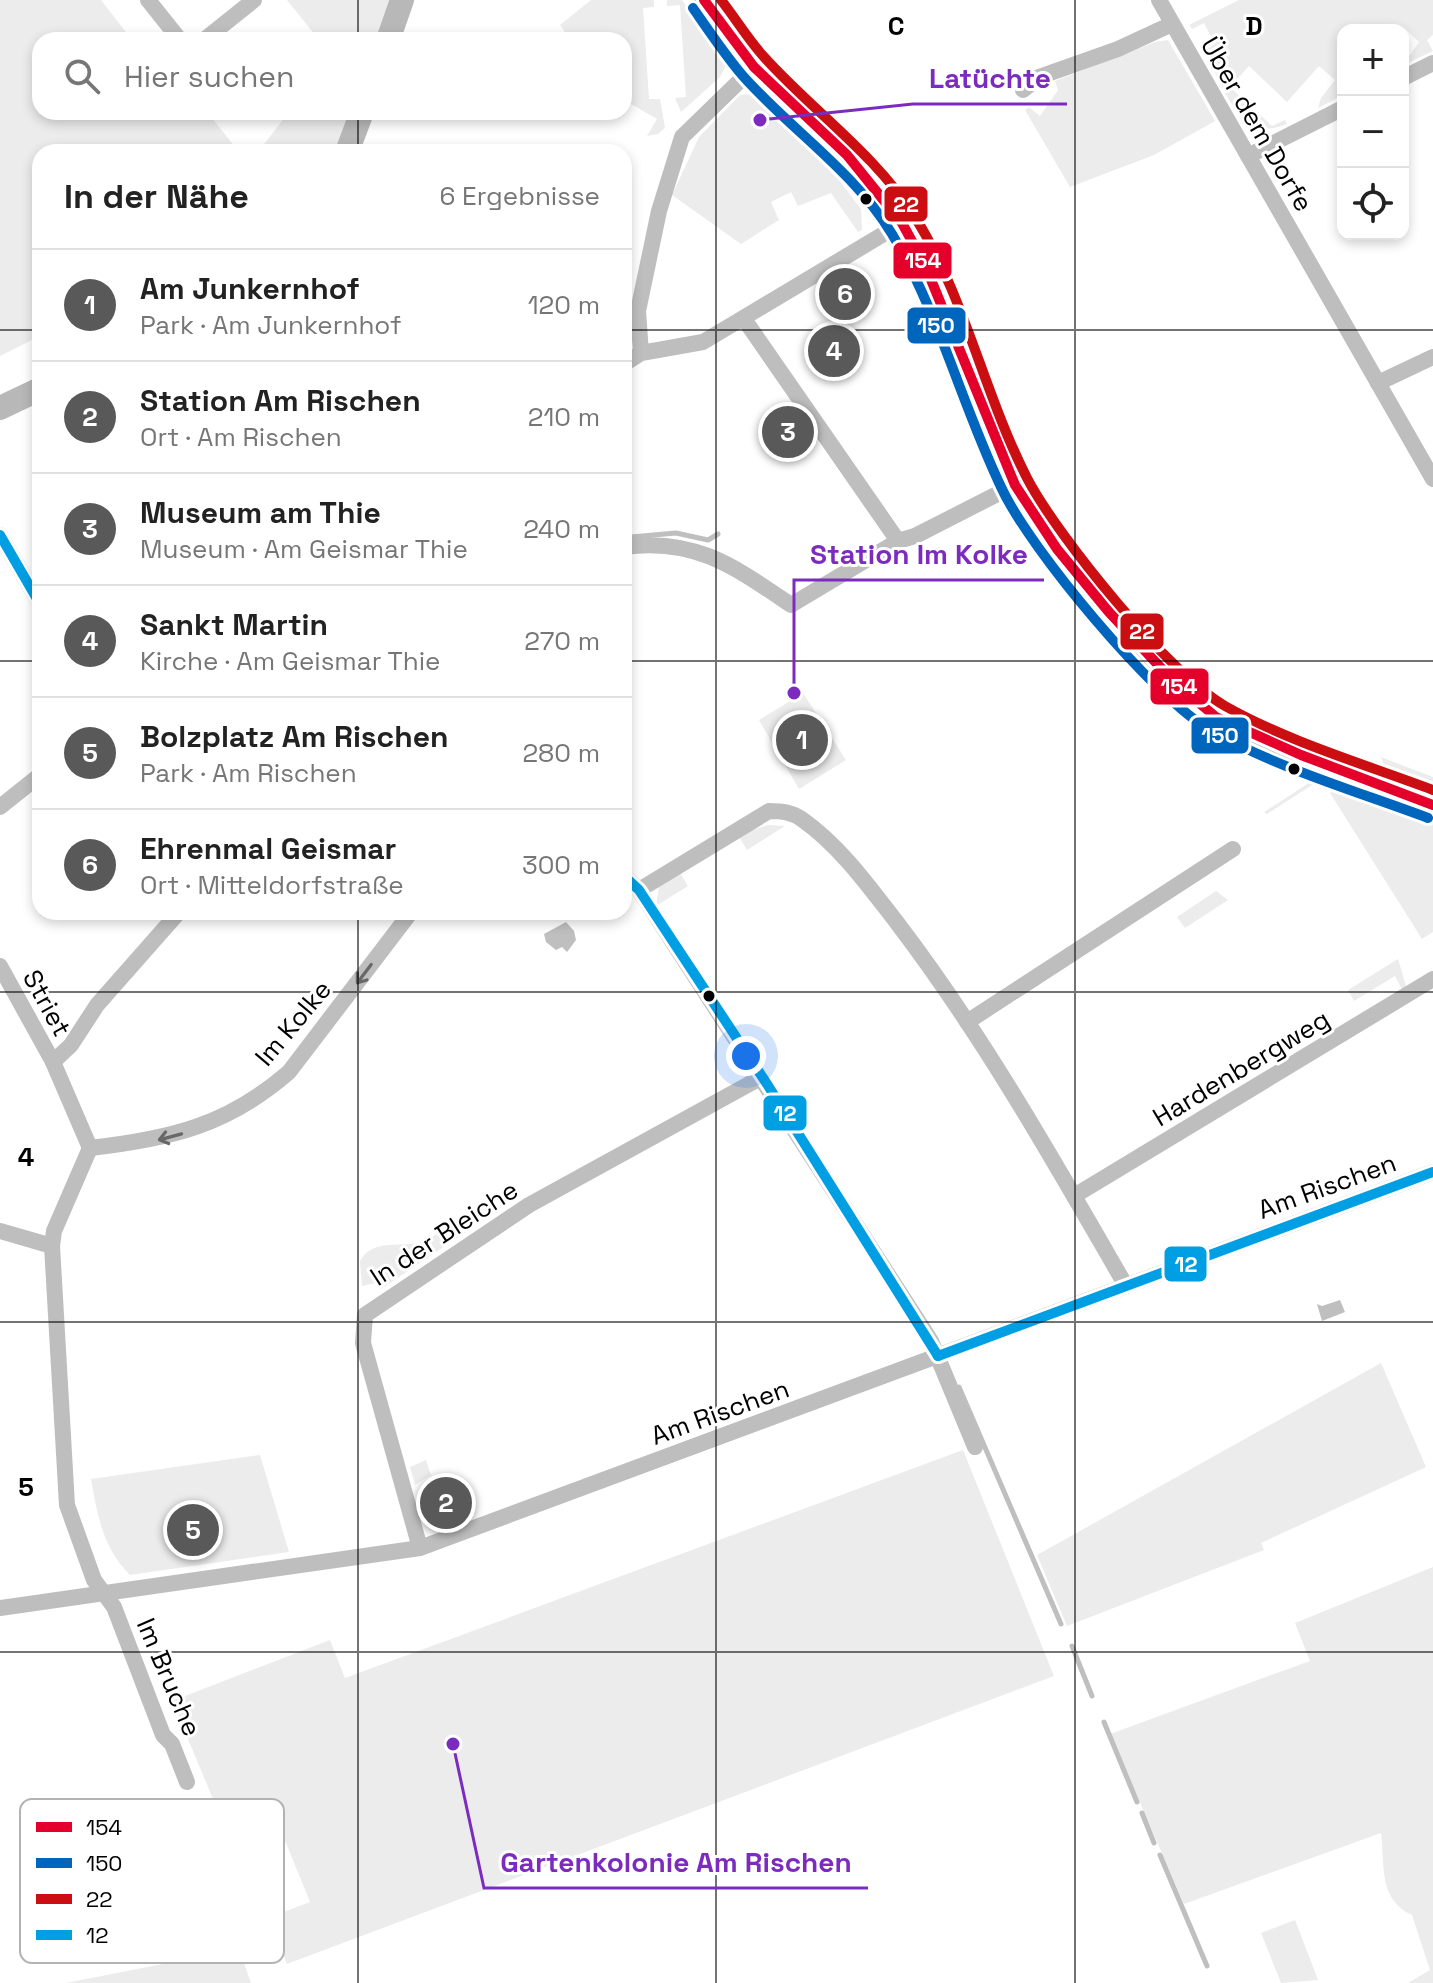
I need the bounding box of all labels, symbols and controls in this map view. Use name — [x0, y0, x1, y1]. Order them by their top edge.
text: C — [888, 9, 904, 43]
text: D — [1245, 9, 1263, 43]
map controls — [1337, 24, 1409, 240]
button: + — [1337, 24, 1409, 96]
street label: Über dem Dorfe — [1193, 30, 1321, 218]
search box — [32, 32, 632, 120]
callout: Latüchte — [913, 52, 1067, 104]
icon: search — [60, 54, 104, 98]
text: Hier suchen — [124, 57, 294, 96]
text: Latüchte — [929, 60, 1051, 96]
button: − — [1337, 96, 1409, 168]
button: locate — [1337, 168, 1409, 240]
text: In der Nähe — [64, 175, 249, 218]
text: 6 Ergebnisse — [440, 179, 600, 213]
line badge: 22 — [883, 185, 929, 223]
text: 22 — [893, 190, 919, 218]
unlabelled marker — [858, 191, 874, 207]
line badge: 154 — [892, 241, 953, 280]
text: 154 — [904, 246, 942, 274]
pin: 6 — [819, 264, 871, 324]
text: Am Junkernhof — [140, 269, 360, 308]
text: 1 — [84, 288, 96, 322]
text: 120 m — [528, 288, 600, 322]
line badge: 150 — [906, 306, 967, 345]
text: Park · Am Junkernhof — [140, 308, 401, 342]
text: 150 — [917, 311, 955, 339]
pin: 4 — [808, 321, 860, 381]
text: Station Am Rischen — [140, 381, 421, 420]
text: 2 — [82, 400, 98, 434]
text: 210 m — [528, 400, 600, 434]
pin: 3 — [762, 402, 814, 462]
text: Ort · Am Rischen — [140, 420, 342, 454]
text: Museum am Thie — [140, 493, 381, 532]
text: 3 — [82, 512, 98, 546]
text: 240 m — [523, 512, 600, 546]
callout: Station Im Kolke — [794, 528, 1044, 580]
text: Museum · Am Geismar Thie — [140, 532, 468, 566]
text: Station Im Kolke — [810, 536, 1028, 572]
text: Sankt Martin — [140, 605, 328, 644]
line badge: 22 — [1119, 612, 1165, 651]
text: 22 — [1129, 617, 1155, 645]
text: 4 — [82, 624, 98, 658]
text: 270 m — [524, 624, 600, 658]
text: Kirche · Am Geismar Thie — [140, 644, 440, 678]
line badge: 154 — [1149, 667, 1210, 706]
text: 154 — [1160, 672, 1198, 700]
pin: 1 — [776, 710, 828, 770]
line badge: 150 — [1190, 716, 1250, 755]
text: Bolzplatz Am Rischen — [140, 717, 448, 756]
text: 150 — [1201, 721, 1239, 749]
text: 5 — [82, 736, 98, 770]
text: 280 m — [522, 736, 600, 770]
text: Park · Am Rischen — [140, 756, 357, 790]
unlabelled marker — [1286, 761, 1302, 777]
text: Ehrenmal Geismar — [140, 829, 397, 868]
text: 6 — [82, 848, 98, 882]
text: 300 m — [522, 848, 600, 882]
text: Ort · Mitteldorfstraße — [140, 868, 404, 902]
one-way arrow — [355, 963, 372, 984]
street label: Striet — [15, 964, 79, 1042]
street label: Im Kolke — [247, 973, 339, 1073]
unlabelled marker — [701, 988, 717, 1004]
street label: Hardenbergweg — [1146, 1002, 1336, 1134]
your location — [726, 1036, 766, 1076]
line badge: 12 — [762, 1094, 808, 1132]
text: 12 — [773, 1099, 797, 1127]
one-way arrow — [158, 1130, 183, 1145]
text: 4 — [18, 1140, 34, 1174]
street label: Am Rischen — [1253, 1145, 1401, 1227]
street label: In der Bleiche — [364, 1173, 524, 1293]
line badge: 12 — [1163, 1245, 1208, 1283]
text: 12 — [1174, 1250, 1198, 1278]
street label: Am Rischen — [646, 1371, 794, 1453]
text: 5 — [18, 1470, 34, 1504]
pin: 2 — [420, 1473, 472, 1533]
pin: 5 — [167, 1500, 219, 1560]
street label: Im Bruche — [129, 1613, 209, 1741]
legend — [20, 1799, 284, 1963]
text: 154 — [86, 1813, 122, 1841]
callout: Gartenkolonie Am Rischen — [484, 1836, 868, 1888]
text: Gartenkolonie Am Rischen — [500, 1844, 852, 1880]
text: 150 — [86, 1849, 122, 1877]
text: 22 — [86, 1885, 113, 1913]
text: 12 — [86, 1921, 108, 1949]

